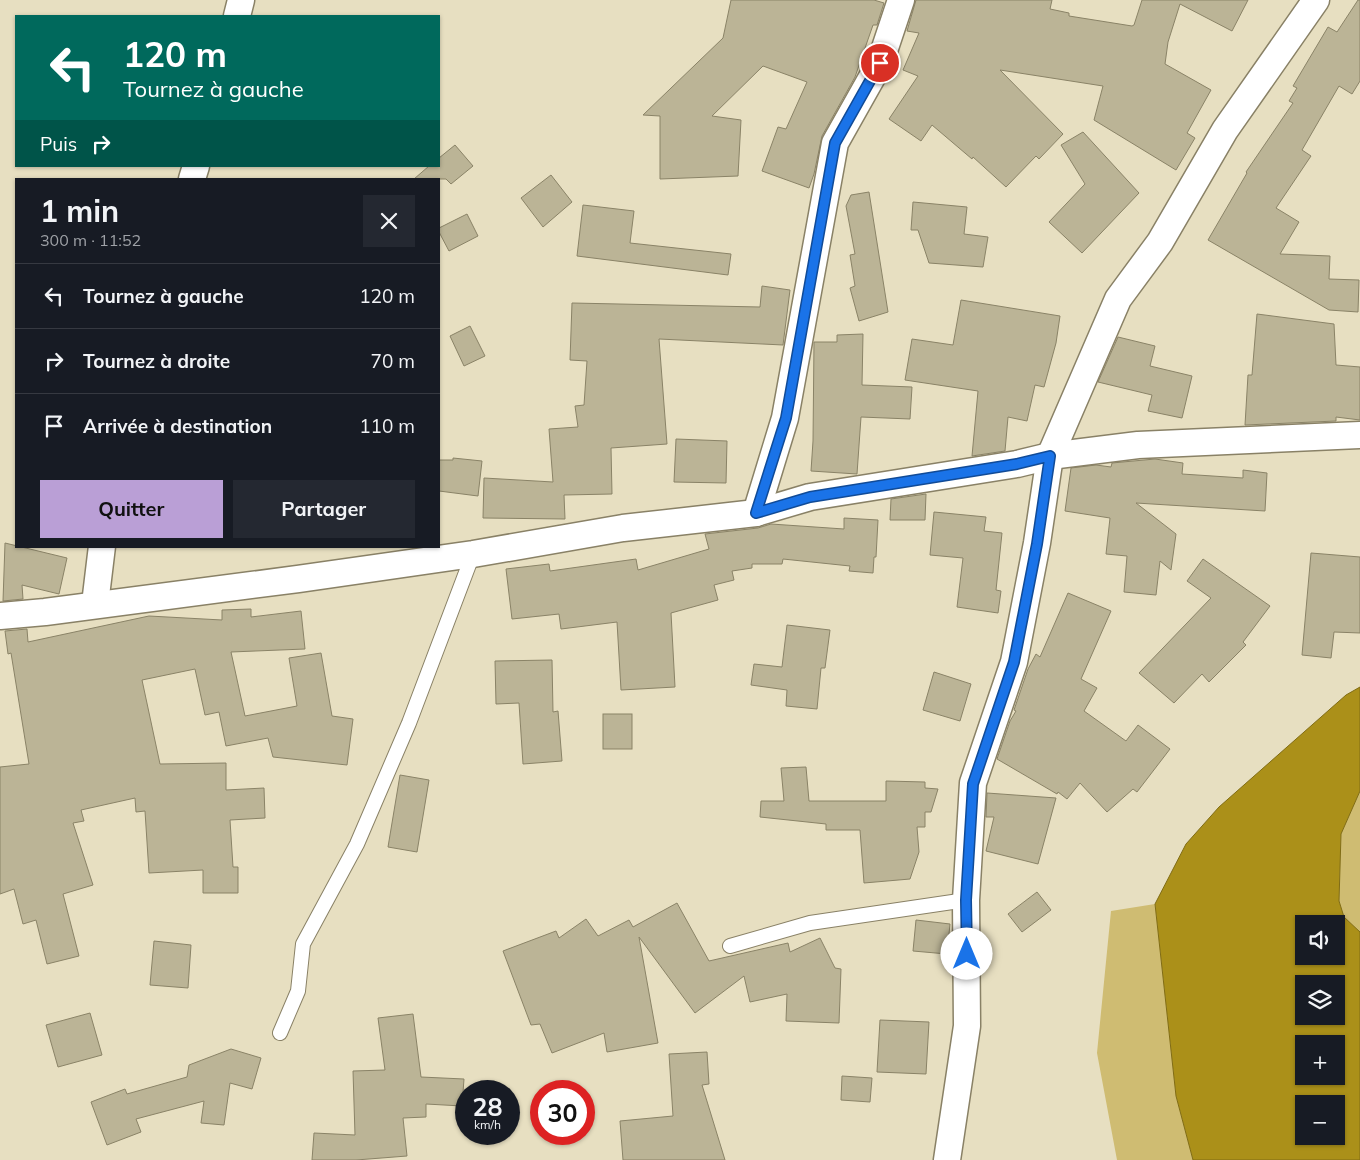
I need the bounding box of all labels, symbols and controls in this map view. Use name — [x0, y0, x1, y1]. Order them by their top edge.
text: 120 m — [123, 32, 227, 76]
icon: left — [40, 35, 105, 100]
pin — [859, 42, 901, 84]
icon: arrive — [866, 49, 894, 77]
text: Tournez à gauche — [123, 75, 304, 103]
icon: right — [87, 130, 115, 158]
text: Puis — [40, 132, 77, 156]
text: 1 min — [40, 192, 119, 230]
button: close — [363, 195, 415, 247]
text: 300 m · 11:52 — [40, 230, 141, 250]
icon: left — [40, 282, 68, 310]
text: Tournez à gauche — [83, 284, 244, 308]
text: 120 m — [359, 284, 415, 308]
icon: right — [40, 347, 68, 375]
text: Tournez à droite — [83, 349, 230, 373]
text: 70 m — [371, 349, 415, 373]
icon: arrive — [40, 412, 68, 440]
text: Arrivée à destination — [83, 414, 272, 438]
text: 110 m — [359, 414, 415, 438]
button: Quitter — [40, 480, 223, 538]
button: Partager — [233, 480, 415, 538]
map controls — [1295, 915, 1345, 1145]
button: sound — [1295, 915, 1345, 965]
position arrow — [940, 927, 992, 979]
button: layers — [1295, 975, 1345, 1025]
button: + — [1295, 1035, 1345, 1085]
speed limit sign: 30 — [530, 1080, 595, 1145]
text: 28 — [472, 1091, 503, 1122]
button: − — [1295, 1095, 1345, 1145]
text: km/h — [474, 1117, 501, 1132]

